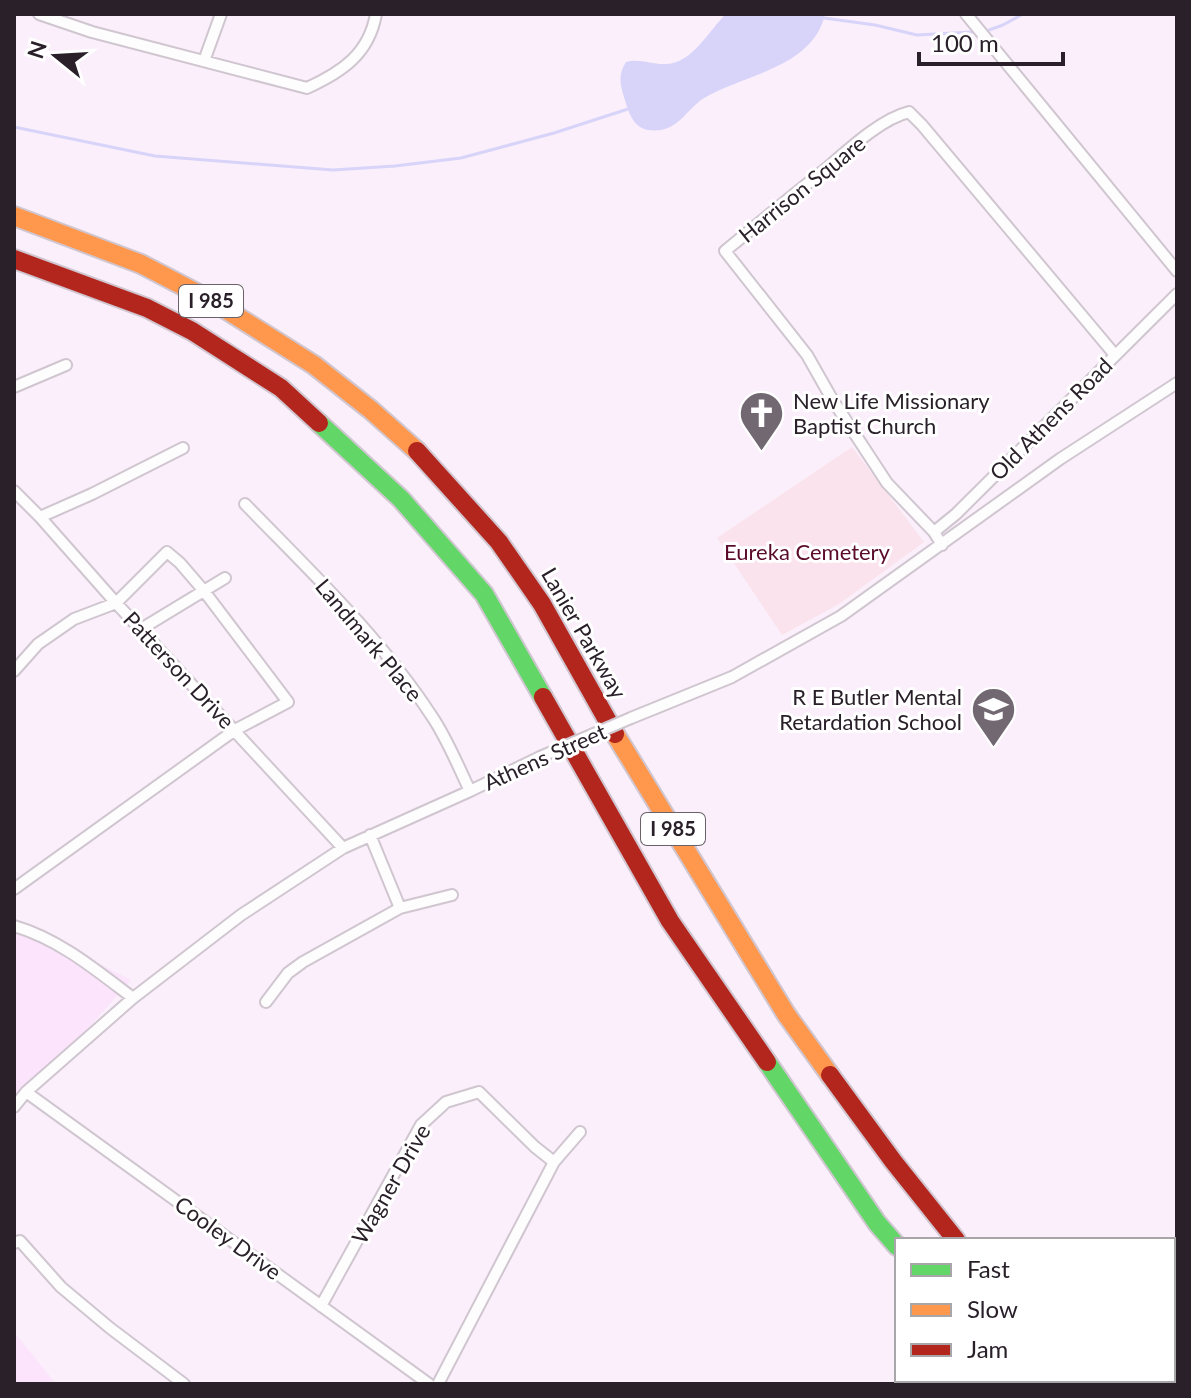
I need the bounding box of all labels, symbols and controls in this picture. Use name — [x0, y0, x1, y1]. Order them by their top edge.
north arrow — [16, 16, 96, 96]
scale bar — [919, 16, 1063, 66]
text: 100 m — [931, 28, 999, 57]
text: N — [21, 37, 52, 62]
street label: Harrison Square — [733, 129, 870, 248]
road number: I 985 — [179, 285, 243, 317]
street label: Old Athens Road — [984, 352, 1117, 485]
place label: New Life Missionary Baptist Church — [793, 387, 990, 439]
church icon: New Life Missionary Baptist Church — [738, 390, 786, 453]
park label: Eureka Cemetery — [724, 538, 891, 565]
street label: Lanier Parkway — [536, 562, 633, 704]
street label: Landmark Place — [310, 573, 429, 707]
street label: Patterson Drive — [118, 605, 241, 734]
place label: R E Butler Mental Retardation School — [779, 683, 962, 735]
school or university icon: R E Butler Mental Retardation School — [969, 686, 1017, 749]
street label: Athens Street — [479, 717, 610, 796]
road number: I 985 — [641, 813, 705, 845]
street label: Wagner Drive — [346, 1119, 436, 1248]
street label: Cooley Drive — [170, 1190, 287, 1285]
legend — [895, 1238, 1175, 1382]
text: Fast — [967, 1254, 1010, 1283]
text: Slow — [967, 1294, 1018, 1323]
text: Jam — [967, 1334, 1008, 1363]

